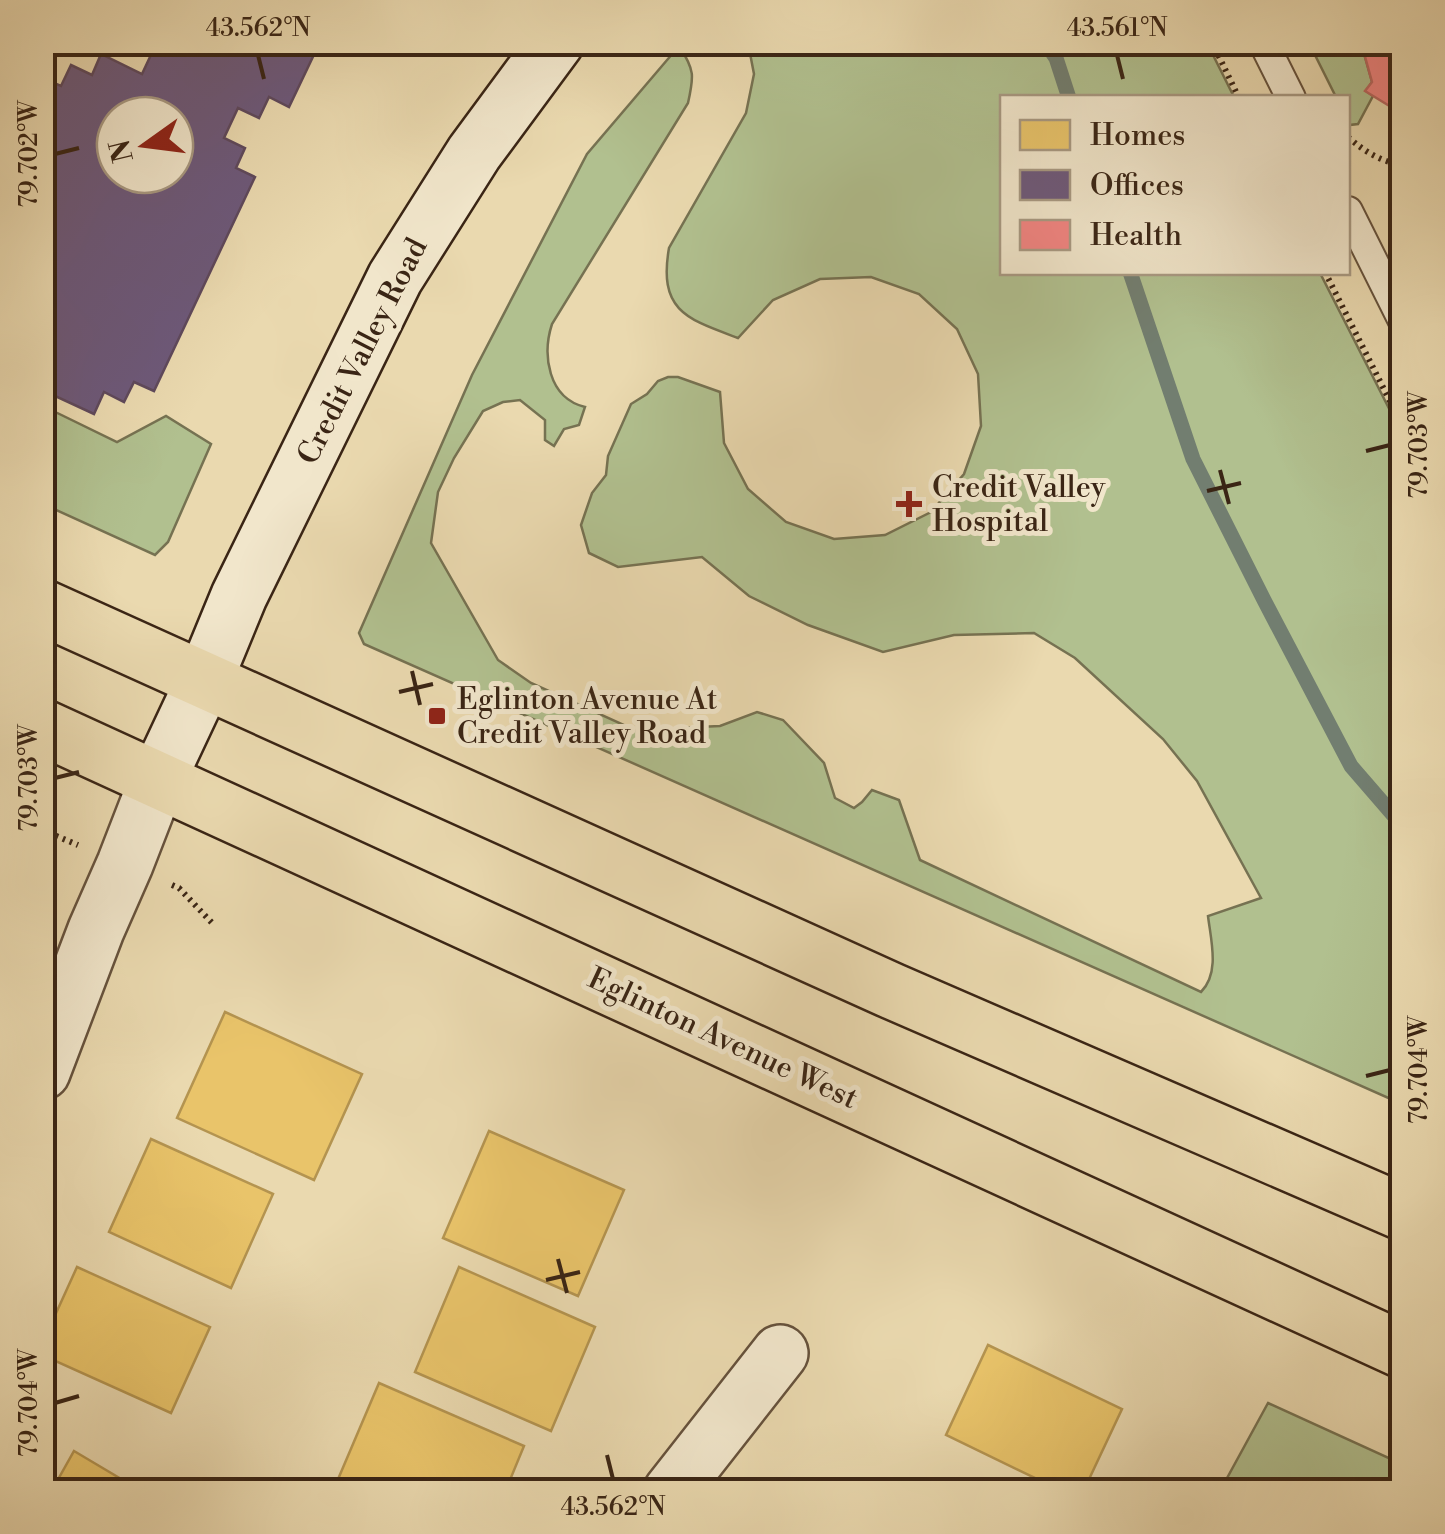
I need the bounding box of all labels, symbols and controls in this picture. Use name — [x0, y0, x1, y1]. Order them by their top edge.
text: 43.562°N — [205, 13, 311, 44]
text: 43.561°N — [1066, 13, 1168, 44]
north arrow — [95, 95, 195, 195]
legend — [1000, 95, 1350, 275]
text: 79.702°W — [14, 99, 45, 208]
text: Homes — [1090, 117, 1185, 155]
text: N — [103, 136, 142, 166]
text: Offices — [1090, 167, 1184, 205]
text: Health — [1090, 217, 1182, 255]
street label: Credit Valley Road — [289, 232, 436, 471]
text: 79.703°W — [1404, 390, 1435, 499]
place label: Credit Valley Hospital — [932, 469, 1106, 541]
marker: Credit Valley Hospital — [896, 491, 922, 517]
place label: Eglinton Avenue At Credit Valley Road — [457, 681, 718, 753]
marker: Eglinton Avenue At Credit Valley Road — [426, 705, 448, 727]
text: 79.703°W — [14, 723, 45, 832]
street label: Eglinton Avenue West — [581, 960, 864, 1118]
text: 79.704°W — [1404, 1015, 1435, 1124]
text: 79.704°W — [14, 1348, 45, 1457]
text: 43.562°N — [560, 1492, 666, 1523]

